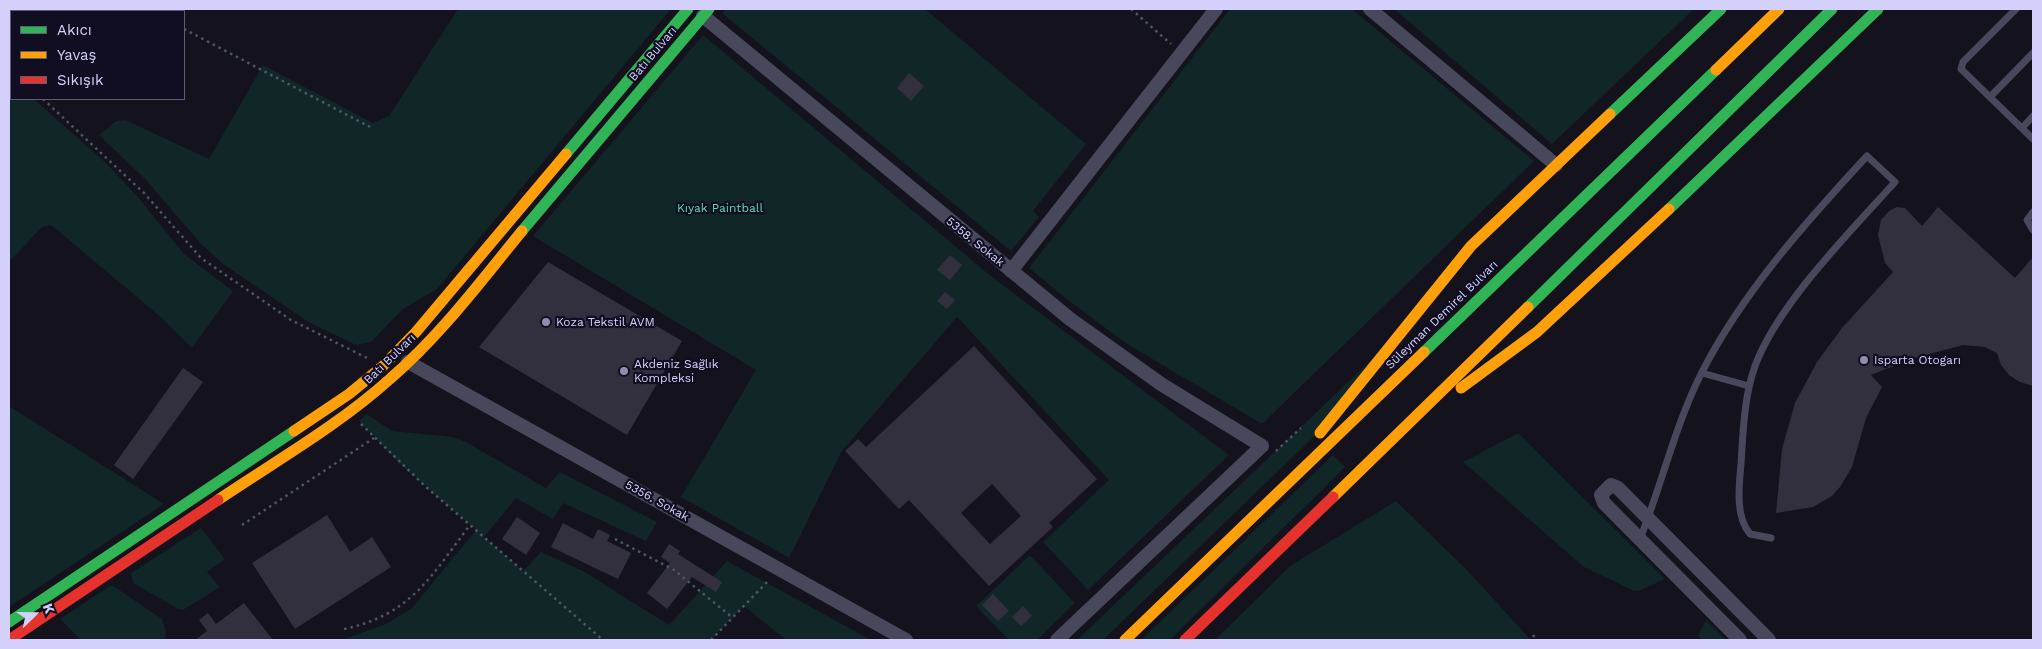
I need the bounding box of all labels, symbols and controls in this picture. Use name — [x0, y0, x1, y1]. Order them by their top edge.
legend — [10, 10, 185, 100]
text: Akıcı — [57, 21, 92, 39]
street label: Batı Bulvarı — [626, 24, 680, 84]
text: Yavaş — [57, 46, 97, 64]
text: Sıkışık — [57, 71, 103, 89]
park label: Kıyak Paintball — [677, 201, 763, 215]
street label: 5358. Sokak — [943, 214, 1007, 270]
street label: Süleyman Demirel Bulvarı — [1383, 258, 1501, 372]
place label: Koza Tekstil AVM — [556, 315, 655, 329]
marker: Koza Tekstil AVM — [540, 316, 552, 328]
street label: Batı Bulvarı — [361, 331, 419, 387]
place label: Isparta Otogarı — [1874, 353, 1961, 367]
marker: Isparta Otogarı — [1858, 354, 1870, 366]
place label: Akdeniz Sağlık Kompleksi — [634, 357, 718, 385]
marker: Akdeniz Sağlık Kompleksi — [618, 365, 630, 377]
street label: 5356. Sokak — [623, 478, 691, 524]
north arrow — [10, 589, 60, 639]
text: K — [40, 601, 58, 616]

